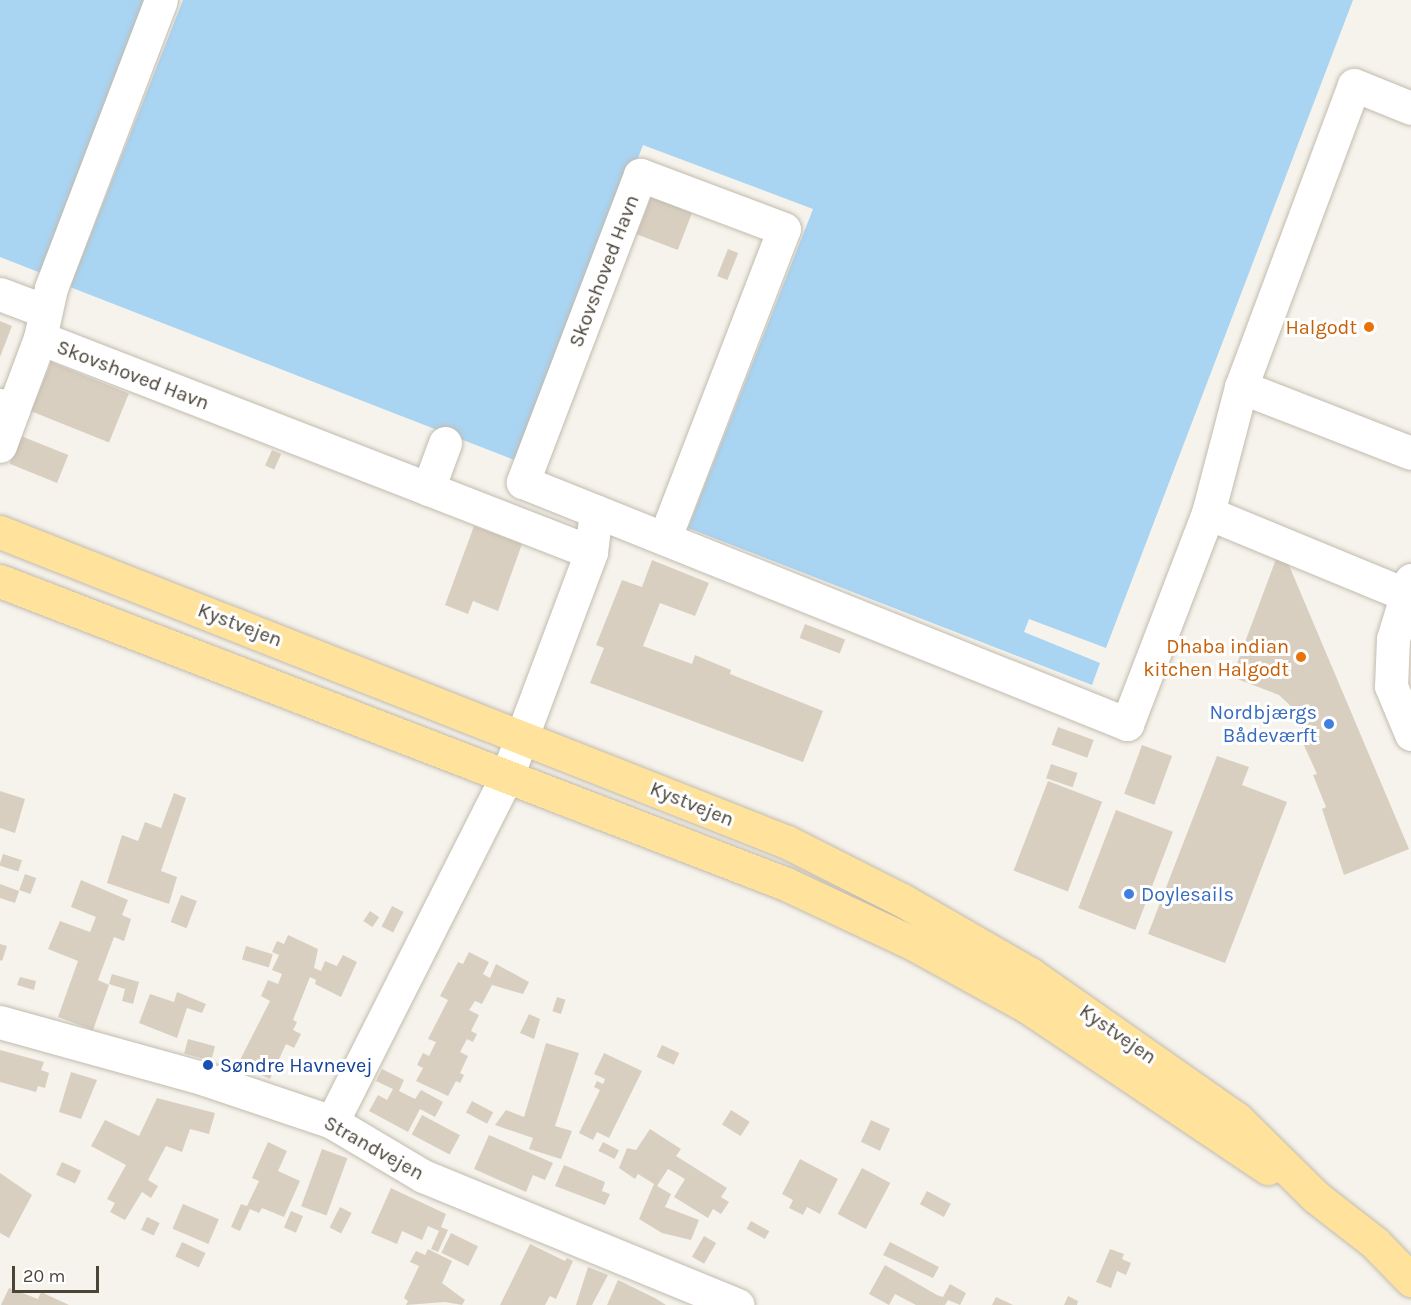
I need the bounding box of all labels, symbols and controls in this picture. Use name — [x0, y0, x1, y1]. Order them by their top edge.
street label: Skovshoved Havn — [564, 191, 644, 351]
place label: Halgodt — [1285, 315, 1357, 339]
marker: Halgodt — [1362, 320, 1376, 334]
street label: Skovshoved Havn — [53, 335, 213, 415]
street label: Kystvejen — [194, 598, 286, 652]
place label: Dhaba indian kitchen Halgodt — [1143, 634, 1289, 681]
marker: Dhaba indian kitchen Halgodt — [1294, 650, 1308, 664]
place label: Nordbjærgs Bådeværft — [1210, 700, 1317, 747]
marker: Nordbjærgs Bådeværft — [1322, 717, 1336, 731]
street label: Kystvejen — [647, 776, 737, 832]
place label: Doylesails — [1141, 882, 1234, 906]
marker: Doylesails — [1122, 887, 1136, 901]
street label: Kystvejen — [1075, 999, 1161, 1069]
place label: Søndre Havnevej — [220, 1053, 373, 1077]
marker: Søndre Havnevej — [201, 1058, 215, 1072]
street label: Strandvejen — [320, 1111, 428, 1185]
scale bar — [15, 1254, 102, 1292]
text: 20 m — [23, 1265, 65, 1287]

